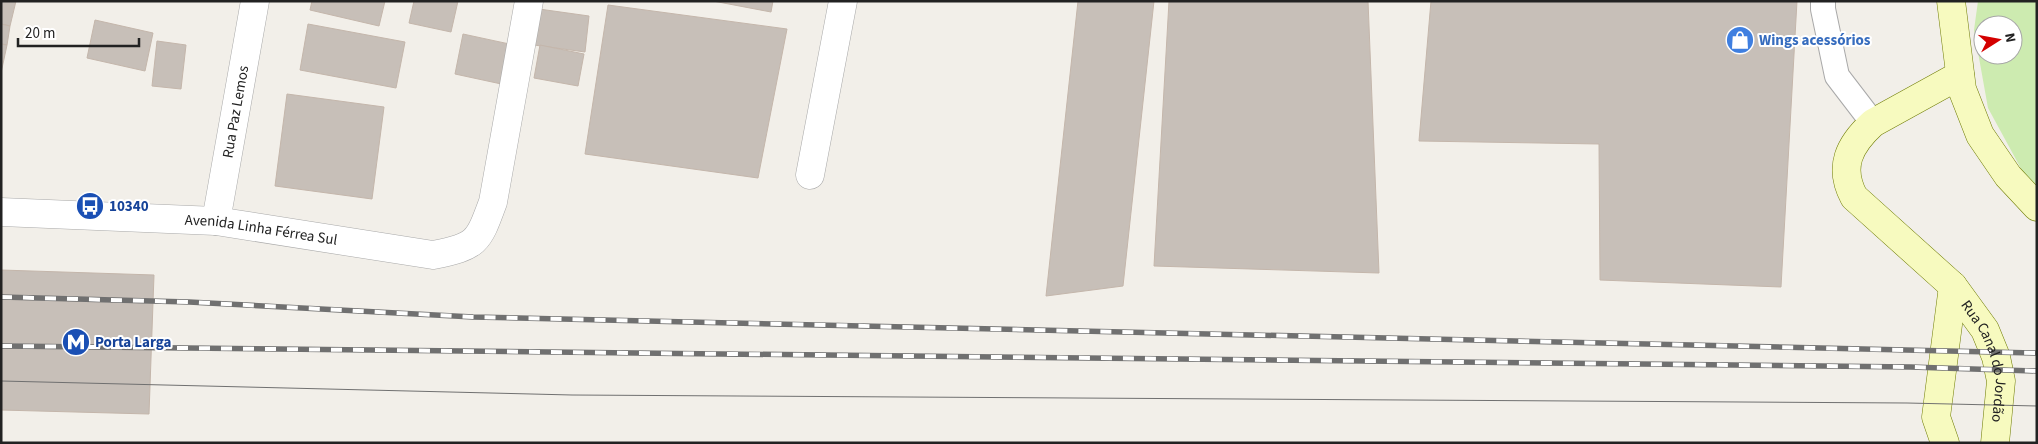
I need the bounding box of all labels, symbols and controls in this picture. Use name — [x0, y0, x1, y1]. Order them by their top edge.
scale bar — [18, 15, 139, 47]
north arrow — [1973, 15, 2023, 65]
text: 20 m — [25, 23, 55, 44]
shop icon: Wings acessórios — [1725, 25, 1755, 55]
place label: Wings acessórios — [1759, 30, 1871, 51]
text: N — [1999, 31, 2020, 44]
street label: Rua Paz Lemos — [217, 64, 254, 160]
bus stop icon: 10340 — [75, 191, 105, 221]
place label: 10340 — [109, 196, 149, 217]
street label: Avenida Linha Férrea Sul — [184, 210, 339, 251]
street label: Rua Canal do Jordão — [1956, 296, 2011, 423]
metro station icon: Porta Larga — [61, 327, 91, 357]
place label: Porta Larga — [95, 332, 171, 353]

